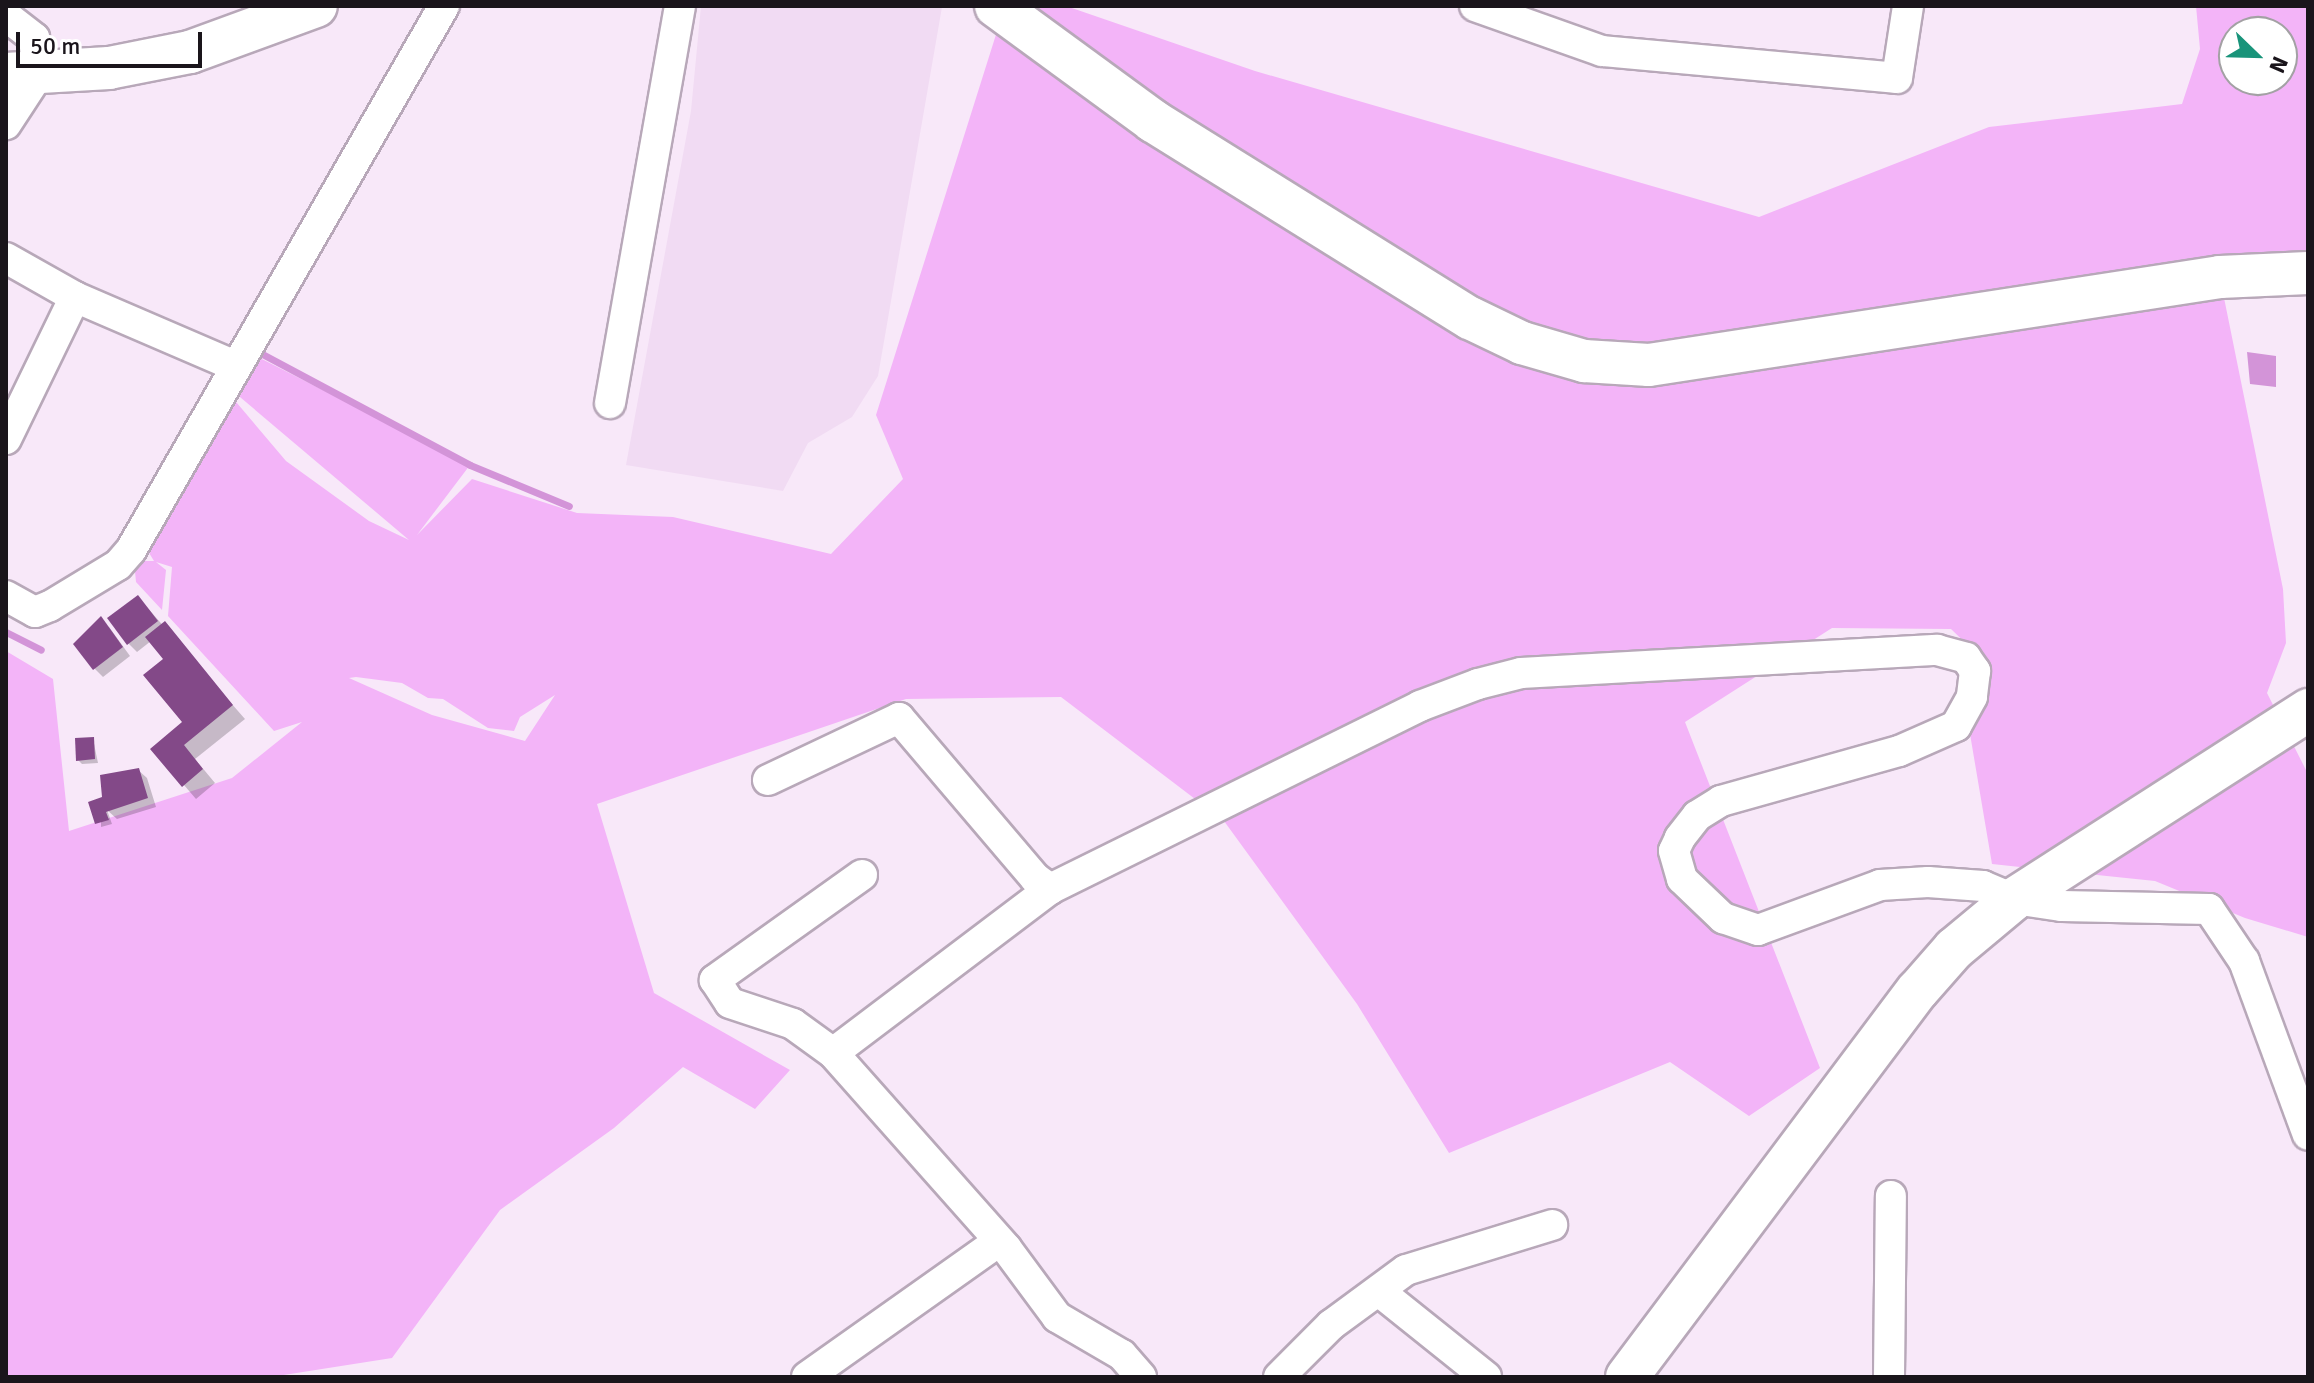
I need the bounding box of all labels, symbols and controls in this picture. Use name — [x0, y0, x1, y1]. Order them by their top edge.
scale bar — [20, 16, 206, 66]
north arrow — [2218, 16, 2298, 96]
text: 50 m — [30, 31, 80, 61]
text: N — [2263, 52, 2294, 77]

